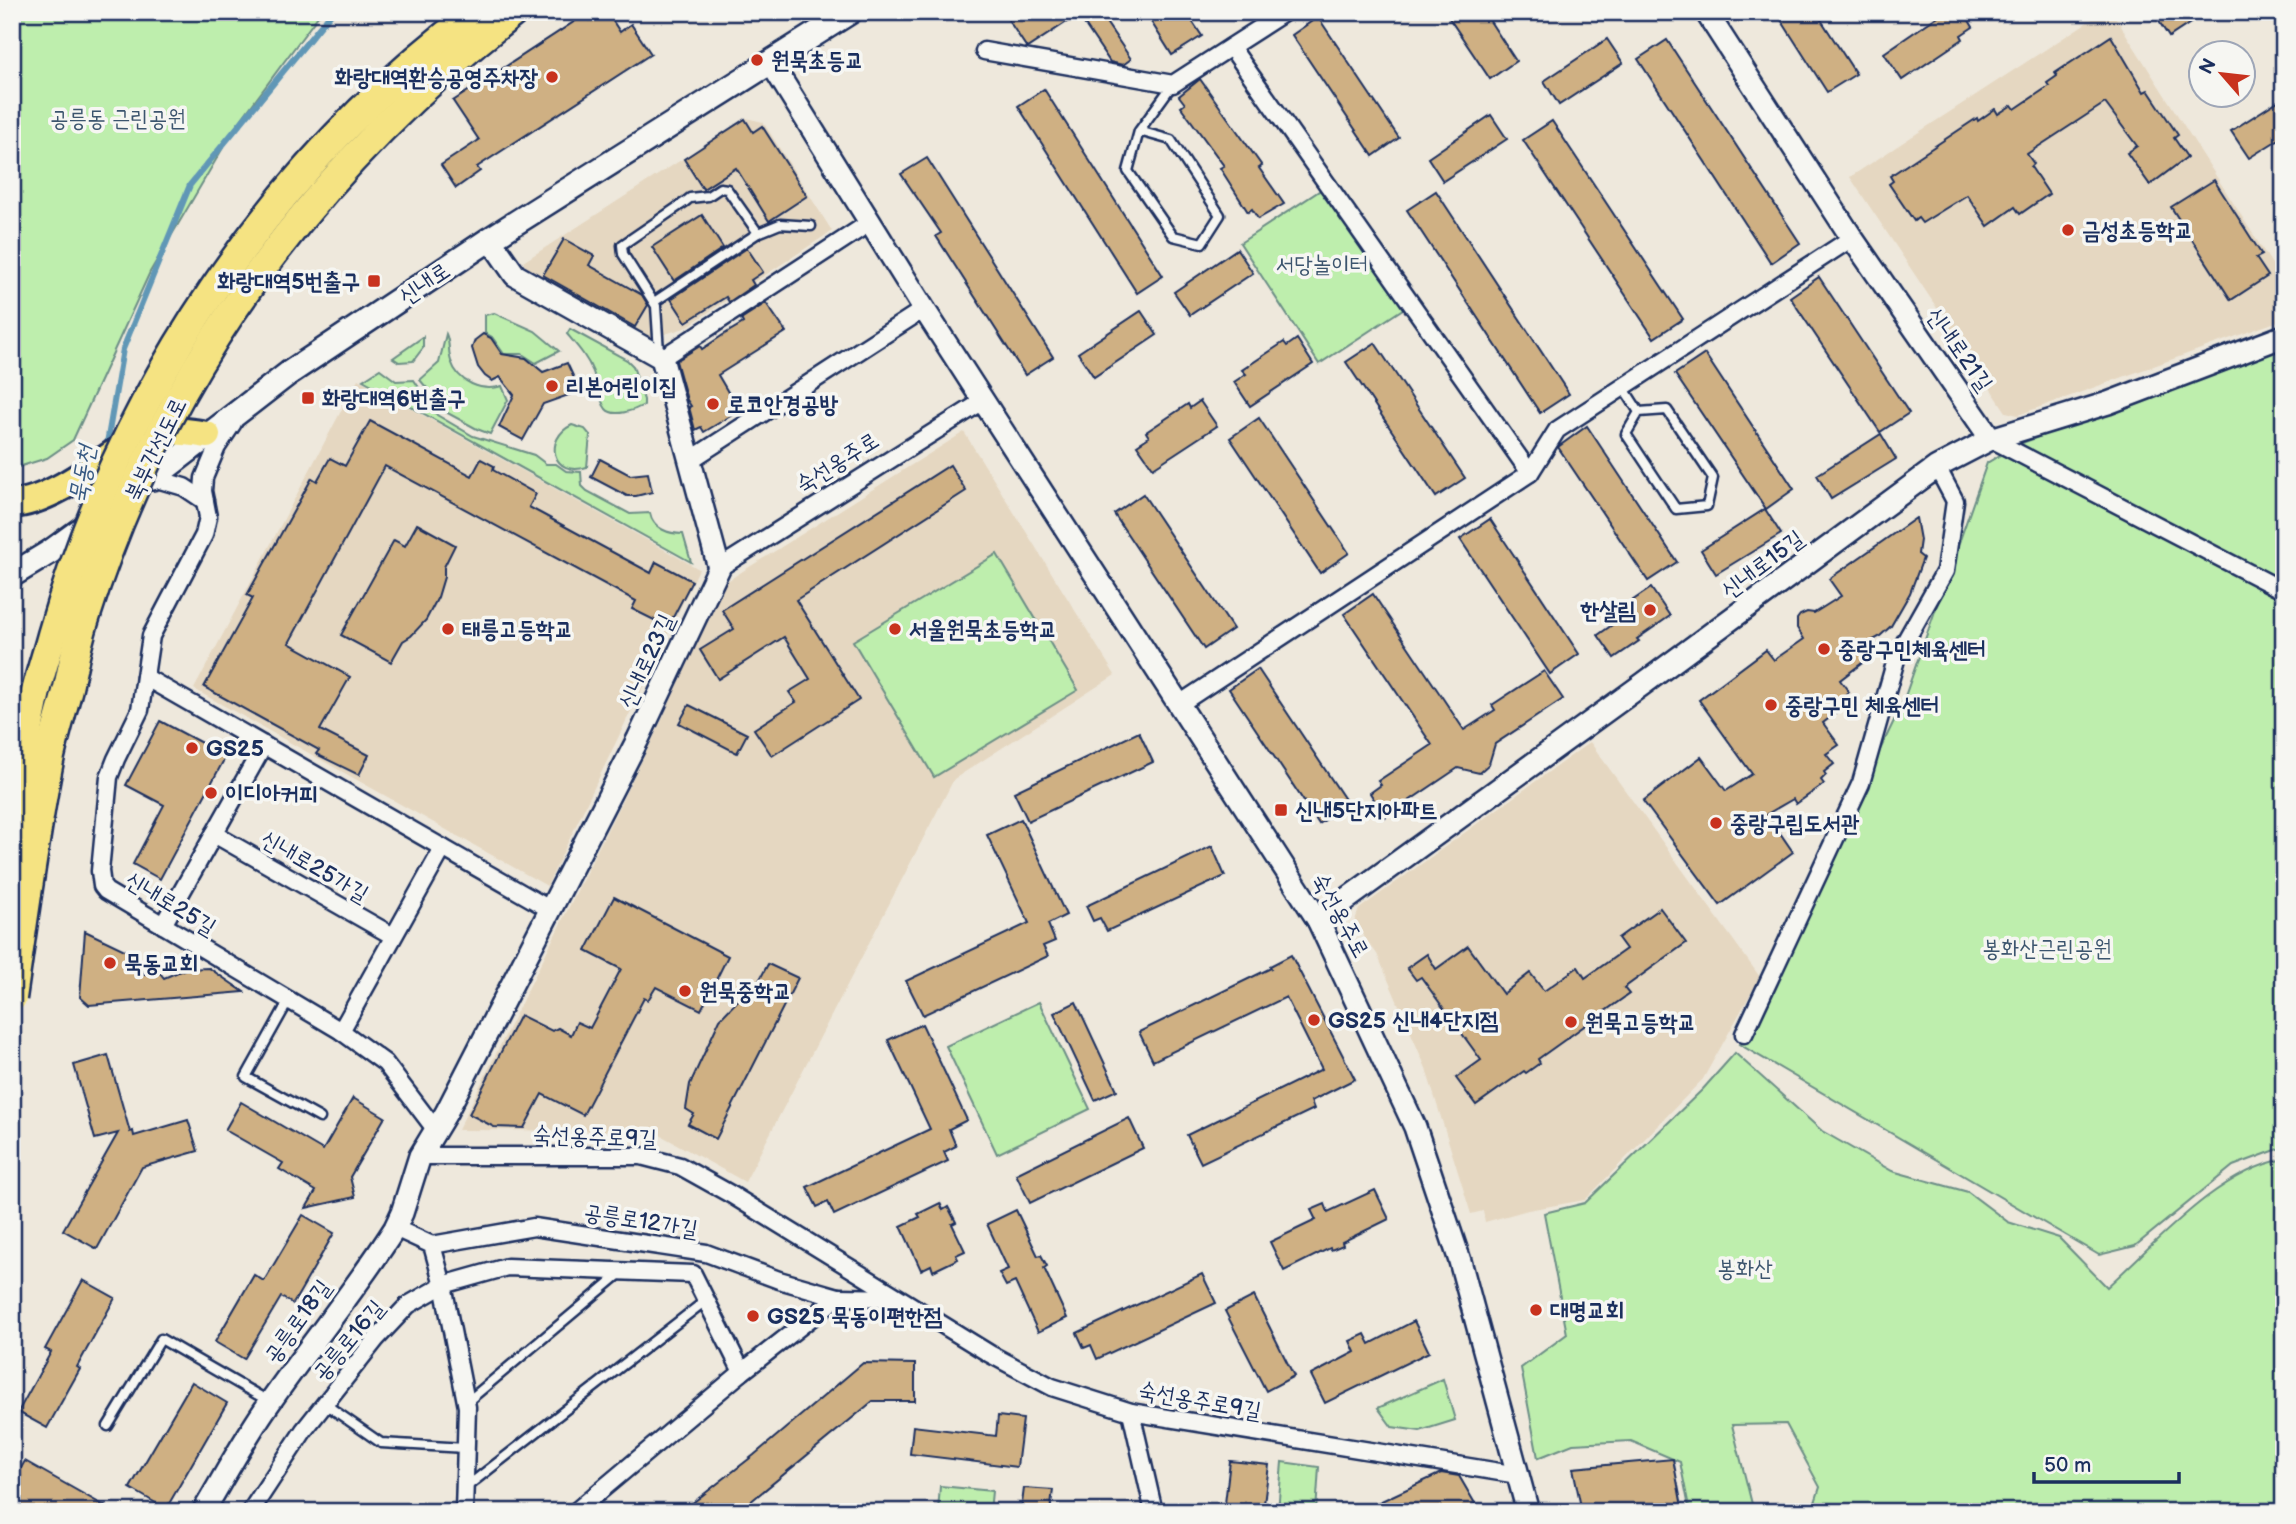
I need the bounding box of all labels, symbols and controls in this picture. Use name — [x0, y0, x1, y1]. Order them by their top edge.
north arrow — [2188, 38, 2258, 108]
place label: 원묵초등교 — [771, 47, 864, 75]
marker: 원묵초등교 — [749, 52, 765, 68]
text: N — [2195, 55, 2222, 78]
place label: 화랑대역환승공영주차장 — [334, 64, 538, 92]
marker: 화랑대역환승공영주차장 — [544, 69, 560, 85]
park label: 공릉동 근린공원 — [50, 105, 186, 133]
place label: 금성초등학교 — [2082, 217, 2193, 245]
marker: 금성초등학교 — [2060, 222, 2076, 238]
park label: 서당놀이터 — [1276, 251, 1368, 279]
street label: 신내로 — [394, 257, 455, 311]
place label: 화랑대역5번출구 — [217, 268, 360, 296]
marker: 화랑대역5번출구 — [366, 273, 382, 289]
street label: 신내로21길 — [1920, 302, 1998, 397]
place label: 리본어린이집 — [566, 373, 677, 401]
marker: 리본어린이집 — [544, 378, 560, 394]
place label: 화랑대역6번출구 — [322, 385, 466, 413]
marker: 화랑대역6번출구 — [300, 390, 316, 406]
place label: 로코안경공방 — [727, 391, 839, 419]
street label: 북부간선도로 — [119, 393, 193, 505]
marker: 로코안경공방 — [705, 396, 721, 412]
street label: 숙선옹주로 — [791, 426, 884, 499]
water label: 묵동천 — [63, 440, 102, 505]
street label: 신내로15길 — [1716, 525, 1809, 605]
place label: 한살림 — [1579, 597, 1636, 625]
marker: 한살림 — [1642, 602, 1658, 618]
street label: 신내로23길 — [613, 610, 681, 713]
place label: 태릉고등학교 — [462, 616, 573, 644]
place label: 서울원묵초등학교 — [909, 616, 1057, 644]
marker: 태릉고등학교 — [440, 621, 456, 637]
marker: 서울원묵초등학교 — [887, 621, 903, 637]
place label: 중랑구민체육센터 — [1838, 636, 1986, 664]
marker: 중랑구민체육센터 — [1816, 641, 1832, 657]
place label: 중랑구민 체육센터 — [1785, 692, 1939, 720]
marker: 중랑구민 체육센터 — [1763, 697, 1779, 713]
place label: GS25 — [206, 735, 264, 763]
marker: GS25 — [184, 740, 200, 756]
place label: 이디아커피 — [225, 780, 318, 808]
marker: 이디아커피 — [203, 785, 219, 801]
place label: 신내5단지아파트 — [1295, 797, 1438, 825]
marker: 신내5단지아파트 — [1273, 802, 1289, 818]
place label: 중랑구립도서관 — [1730, 810, 1860, 838]
marker: 중랑구립도서관 — [1708, 815, 1724, 831]
street label: 신내로25가길 — [256, 825, 373, 909]
street label: 신내로25길 — [120, 866, 221, 942]
street label: 숙선옹주로 — [1305, 868, 1375, 963]
park label: 봉화산근린공원 — [1982, 935, 2112, 963]
place label: 묵동교회 — [124, 950, 198, 978]
marker: 묵동교회 — [102, 955, 118, 971]
place label: 원묵중학교 — [699, 978, 792, 1006]
marker: 원묵중학교 — [677, 983, 693, 999]
place label: GS25 신내4단지점 — [1328, 1007, 1499, 1035]
place label: 원묵고등학교 — [1585, 1009, 1696, 1037]
marker: GS25 신내4단지점 — [1306, 1012, 1322, 1028]
marker: 원묵고등학교 — [1563, 1014, 1579, 1030]
street label: 숙선옹주로9길 — [532, 1121, 658, 1153]
street label: 공릉로12가길 — [582, 1198, 700, 1244]
park label: 봉화산 — [1717, 1255, 1773, 1283]
street label: 공릉로18길 — [258, 1274, 337, 1369]
street label: 공릉로16길 — [307, 1294, 391, 1387]
place label: 대명교회 — [1550, 1297, 1624, 1325]
marker: 대명교회 — [1528, 1302, 1544, 1318]
place label: GS25 묵동이편한점 — [767, 1303, 943, 1331]
marker: GS25 묵동이편한점 — [745, 1308, 761, 1324]
street label: 숙선옹주로9길 — [1136, 1376, 1263, 1426]
scale bar — [2034, 1440, 2179, 1484]
text: 50 m — [2044, 1453, 2091, 1478]

